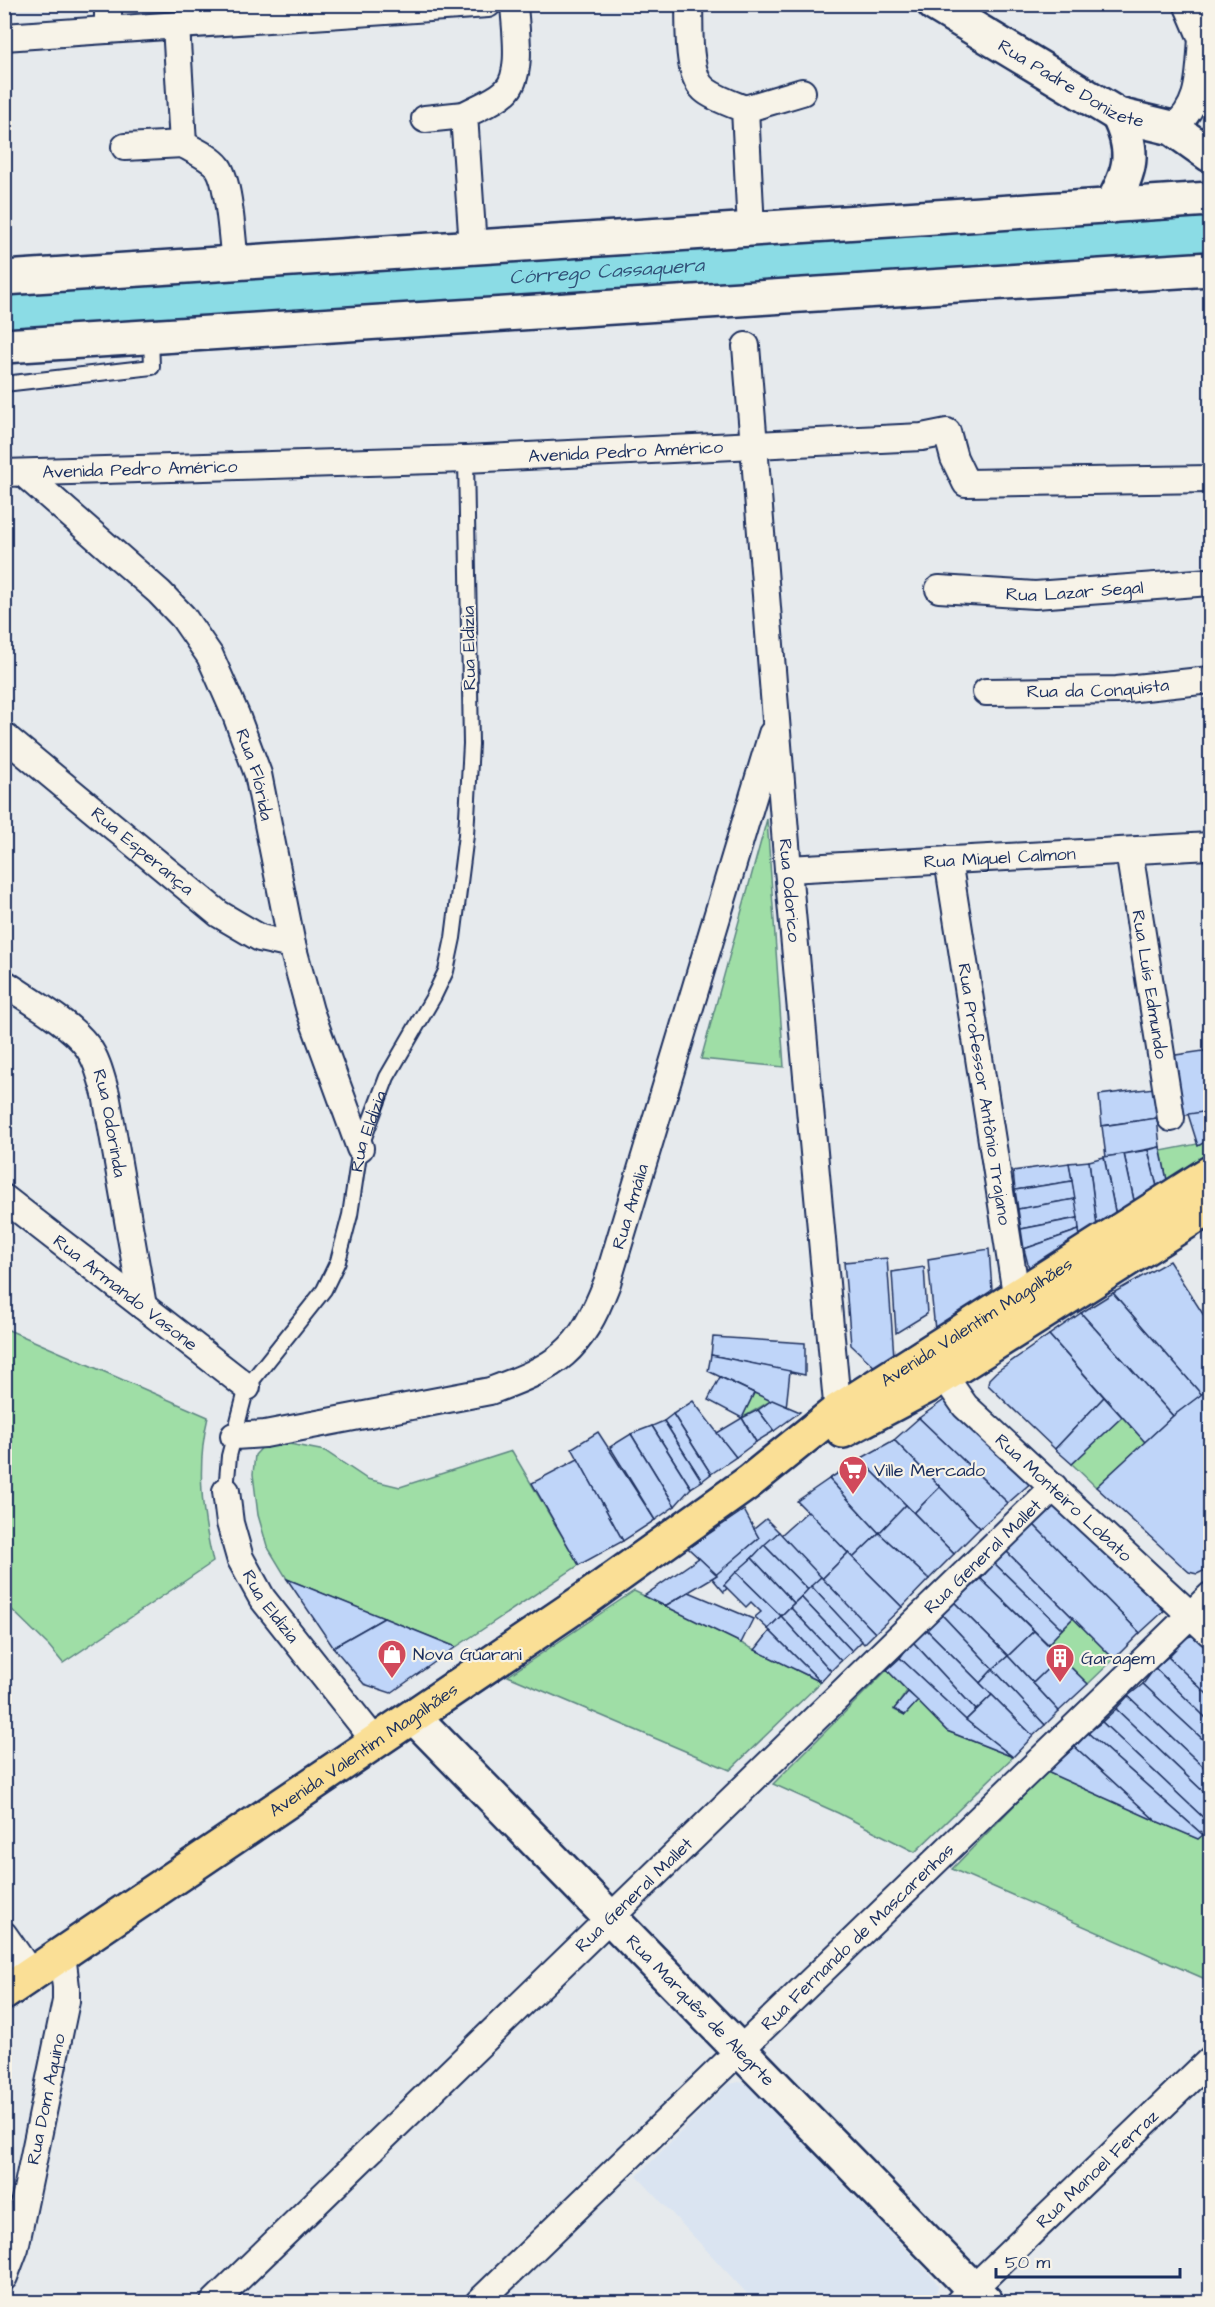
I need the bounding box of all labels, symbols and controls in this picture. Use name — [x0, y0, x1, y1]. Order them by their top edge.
street label: Rua Padre Donizete — [993, 33, 1147, 133]
water label: Córrego Cassaquera — [508, 251, 706, 292]
street label: Avenida Pedro Américo — [528, 434, 724, 468]
street label: Avenida Pedro Américo — [42, 453, 238, 484]
street label: Rua Lazar Segal — [1005, 574, 1145, 608]
street label: Rua Eldizia — [456, 605, 482, 691]
street label: Rua da Conquista — [1027, 672, 1170, 704]
street label: Rua Flórida — [230, 725, 279, 823]
street label: Rua Esperança — [86, 801, 199, 901]
street label: Rua Odorico — [773, 837, 807, 943]
street label: Rua Miguel Calmon — [923, 841, 1076, 874]
street label: Rua Luís Edmundo — [1126, 908, 1174, 1061]
street label: Rua Professor Antônio Trajano — [952, 962, 1018, 1227]
street label: Rua Odorinda — [87, 1066, 133, 1179]
street label: Rua Eldizia — [344, 1087, 393, 1174]
street label: Rua Amália — [605, 1161, 655, 1252]
street label: Rua Armando Vasone — [48, 1228, 203, 1357]
street label: Avenida Valentim Magalhães — [876, 1251, 1077, 1393]
street label: Rua Monteiro Lobato — [990, 1428, 1138, 1567]
supermarket icon: Ville Mercado — [837, 1454, 869, 1496]
place label: Ville Mercado — [874, 1458, 985, 1483]
street label: Rua General Mallet — [918, 1493, 1048, 1619]
street label: Rua Eldizia — [236, 1565, 305, 1648]
shop icon: Nova Guarani — [376, 1638, 408, 1680]
place label: Nova Guarani — [413, 1642, 522, 1667]
building icon: Garagem — [1044, 1642, 1076, 1684]
place label: Garagem — [1081, 1646, 1155, 1672]
street label: Avenida Valentim Magalhães — [264, 1677, 463, 1823]
street label: Rua General Mallet — [569, 1831, 699, 1958]
street label: Rua Fernando de Mascarenhas — [755, 1837, 960, 2036]
street label: Rua Marquês de Alegrte — [621, 1929, 781, 2092]
street label: Rua Dom Aquino — [20, 2031, 71, 2167]
street label: Rua Manoel Ferraz — [1030, 2104, 1164, 2234]
scale bar — [996, 2241, 1180, 2279]
text: 50 m — [1005, 2250, 1050, 2275]

